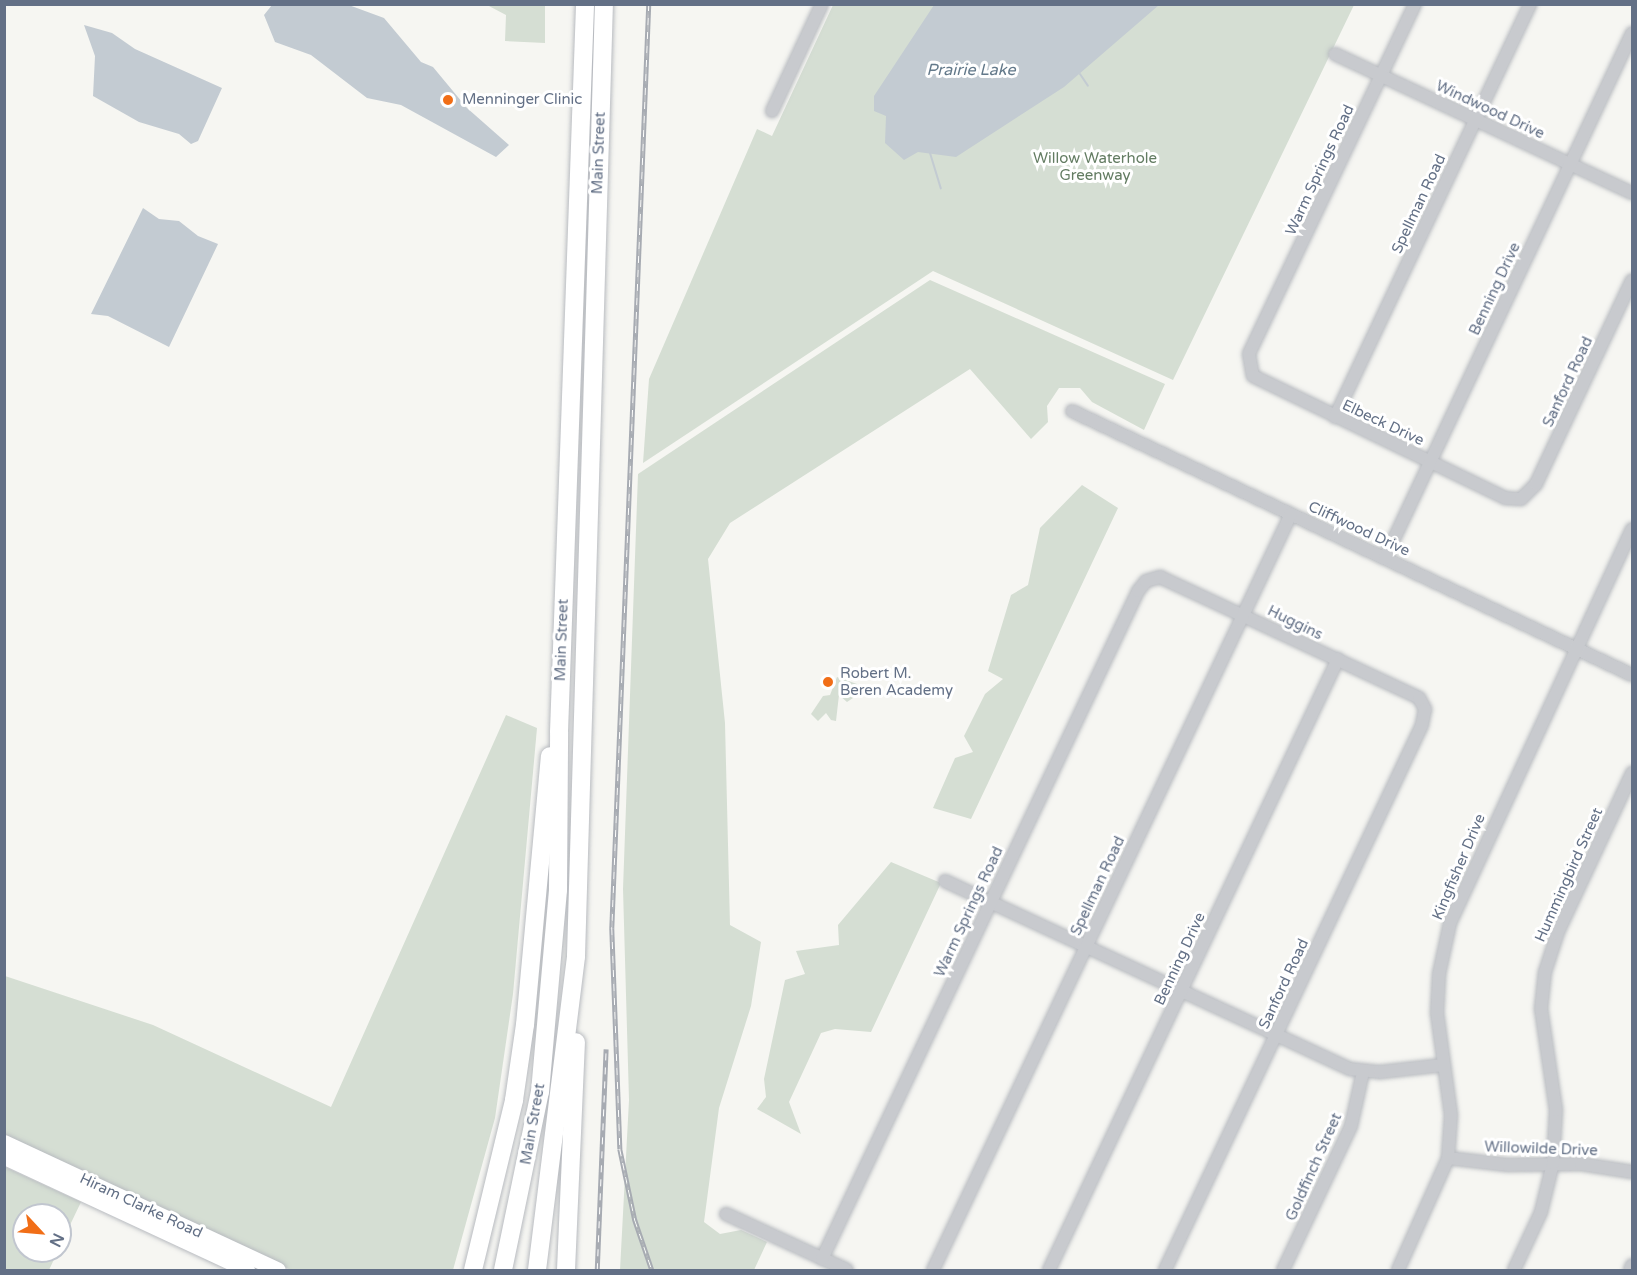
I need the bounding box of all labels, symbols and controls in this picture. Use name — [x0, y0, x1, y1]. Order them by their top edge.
water label: Prairie Lake — [927, 60, 1015, 80]
street label: Windwood Drive — [1433, 77, 1547, 143]
marker: Menninger Clinic — [439, 91, 457, 109]
place label: Menninger Clinic — [462, 91, 582, 109]
street label: Warm Springs Road — [1282, 102, 1358, 238]
street label: Main Street — [589, 111, 609, 195]
park label: Willow Waterhole Greenway — [1033, 149, 1157, 184]
street label: Spellman Road — [1388, 151, 1450, 257]
street label: Benning Drive — [1466, 240, 1524, 338]
street label: Sanford Road — [1539, 334, 1597, 430]
street label: Elbeck Drive — [1339, 396, 1427, 450]
street label: Cliffwood Drive — [1305, 498, 1413, 560]
street label: Main Street — [552, 598, 572, 682]
street label: Huggins — [1264, 602, 1326, 644]
place label: Robert M. Beren Academy — [840, 664, 953, 699]
marker: Robert M. Beren Academy — [821, 675, 835, 689]
street label: Hummingbird Street — [1531, 805, 1607, 945]
street label: Kingfisher Drive — [1429, 811, 1489, 923]
street label: Spellman Road — [1067, 833, 1129, 939]
street label: Warm Springs Road — [931, 844, 1007, 980]
street label: Benning Drive — [1151, 910, 1209, 1008]
street label: Sanford Road — [1255, 936, 1313, 1032]
street label: Main Street — [517, 1082, 549, 1166]
street label: Goldfinch Street — [1282, 1110, 1346, 1224]
street label: Willowilde Drive — [1484, 1138, 1598, 1160]
street label: Hiram Clarke Road — [77, 1170, 205, 1242]
north arrow — [12, 1203, 72, 1263]
text: N — [45, 1230, 68, 1250]

